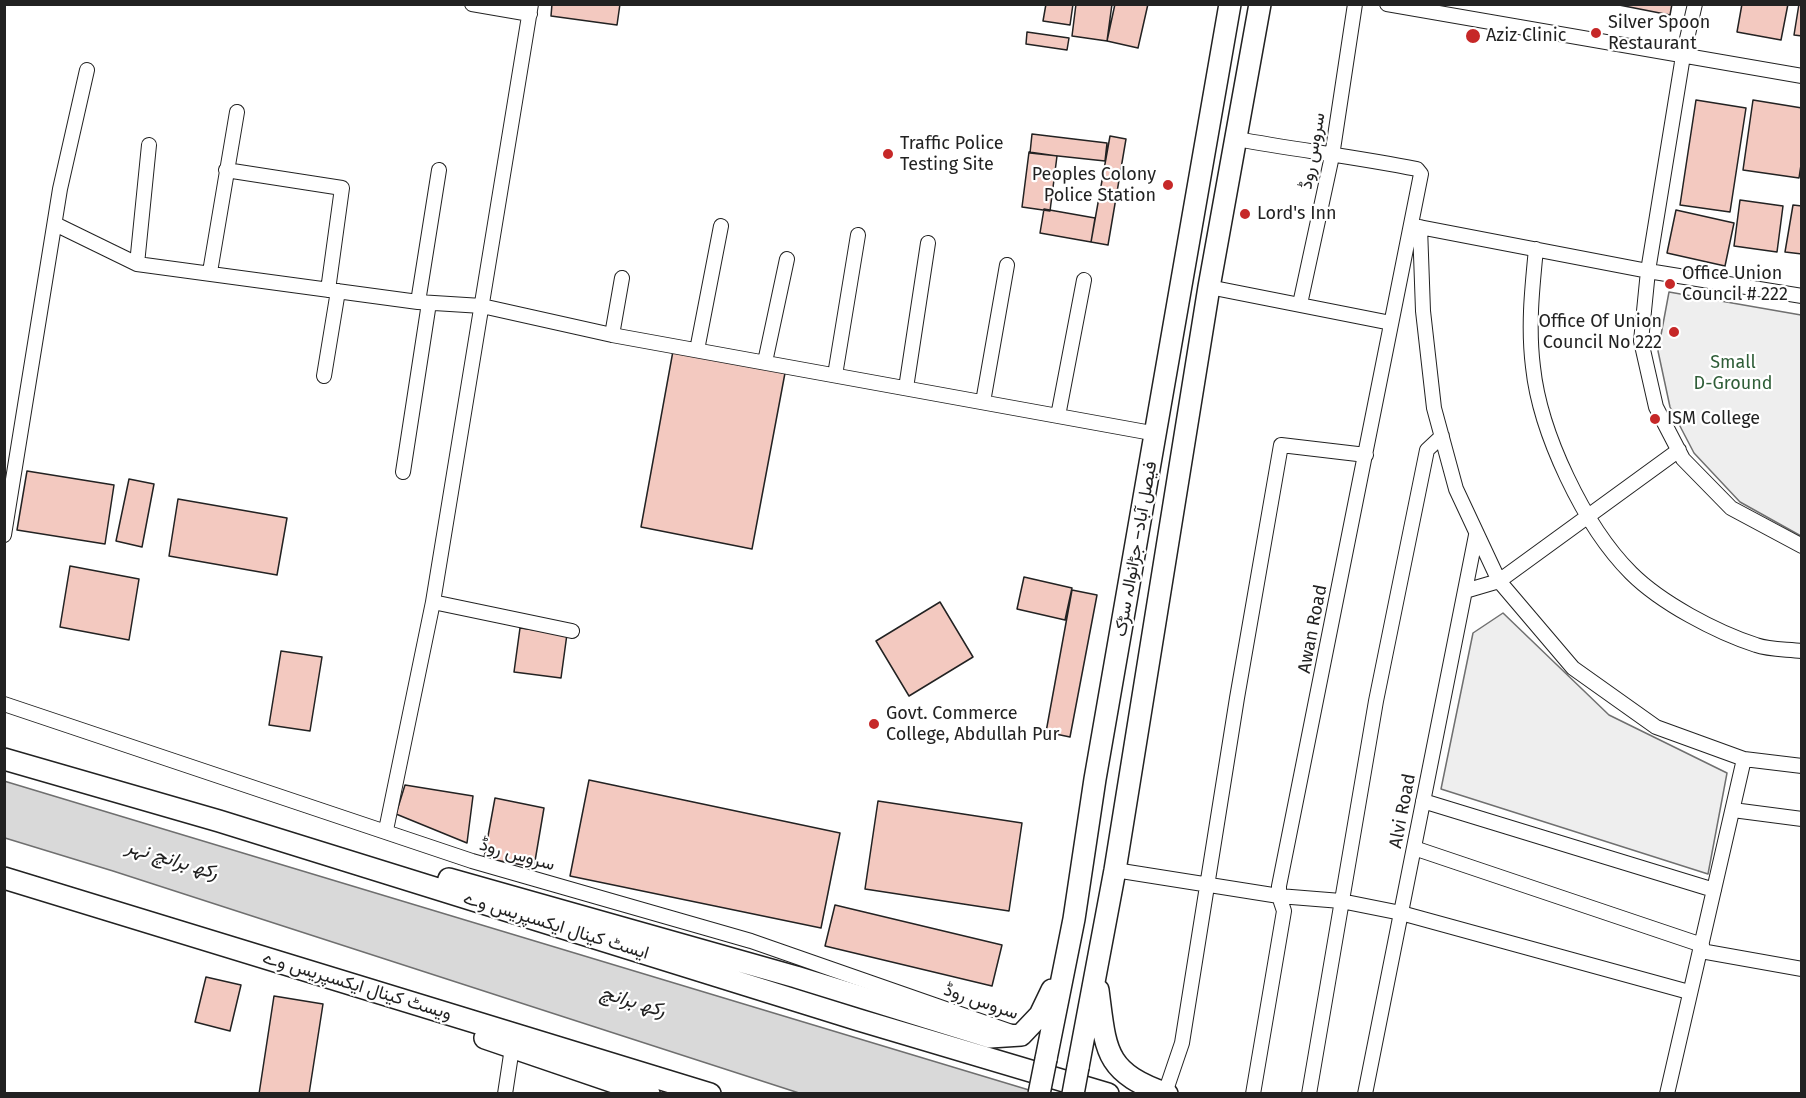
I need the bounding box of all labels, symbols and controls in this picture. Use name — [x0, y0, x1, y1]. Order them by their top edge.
place label: Silver Spoon Restaurant — [1608, 12, 1710, 54]
place label: Aziz Clinic — [1486, 25, 1566, 47]
marker: Silver Spoon Restaurant — [1589, 26, 1603, 40]
marker: Aziz Clinic — [1464, 27, 1482, 45]
street label: سروس روڈ — [1296, 111, 1330, 191]
place label: Traffic Police Testing Site — [900, 133, 1003, 176]
marker: Traffic Police Testing Site — [881, 147, 895, 161]
place label: Peoples Colony Police Station — [1032, 164, 1156, 207]
marker: Peoples Colony Police Station — [1161, 178, 1175, 192]
place label: Lord's Inn — [1257, 203, 1337, 225]
marker: Lord's Inn — [1238, 207, 1252, 221]
place label: Office Union Council # 222 — [1682, 263, 1788, 306]
marker: Office Union Council # 222 — [1663, 277, 1677, 291]
place label: Office Of Union Council No 222 — [1538, 311, 1662, 354]
marker: Office Of Union Council No 222 — [1667, 325, 1681, 339]
park label: Small D-Ground — [1694, 352, 1772, 394]
place label: ISM College — [1667, 408, 1760, 430]
marker: ISM College — [1648, 412, 1662, 426]
street label: فیصل آباد– جڑانوالہ سڑک — [1110, 460, 1162, 638]
street label: Awan Road — [1294, 583, 1332, 675]
place label: Govt. Commerce College, Abdullah Pur — [886, 703, 1060, 746]
marker: Govt. Commerce College, Abdullah Pur — [867, 717, 881, 731]
street label: Alvi Road — [1385, 772, 1421, 850]
street label: سروس روڈ — [477, 834, 557, 876]
water label: رکھ برانچ نہر — [123, 835, 221, 885]
street label: ایسٹ کینال ایکسپریس وے — [461, 887, 651, 965]
street label: ویسٹ کینال ایکسپریس وے — [260, 947, 454, 1025]
street label: سروس روڈ — [941, 979, 1021, 1025]
water label: رکھ برانچ — [598, 981, 668, 1023]

